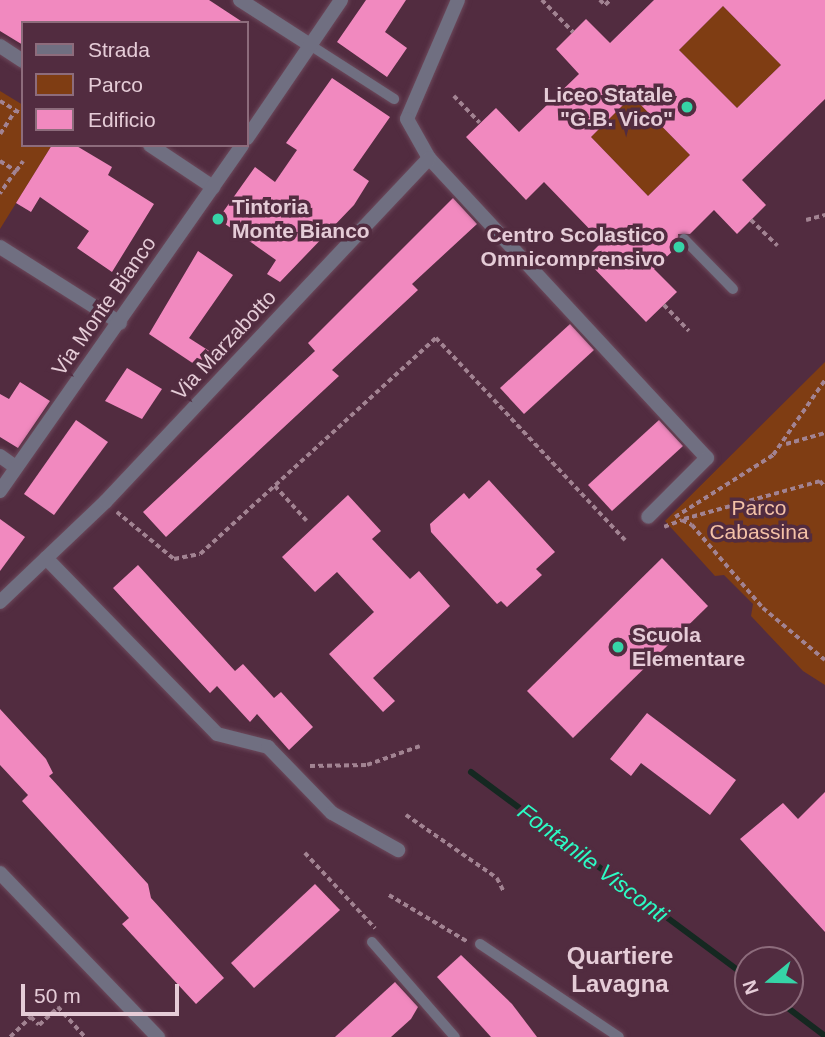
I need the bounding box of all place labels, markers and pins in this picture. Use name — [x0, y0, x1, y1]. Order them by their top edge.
place label: Liceo Statale "G.B. Vico" — [543, 82, 673, 132]
marker: Liceo Statale "G.B. Vico" — [679, 99, 695, 115]
place label: Tintoria Monte Bianco — [232, 194, 370, 244]
marker: Tintoria Monte Bianco — [210, 211, 226, 227]
place label: Centro Scolastico Omnicomprensivo — [481, 222, 665, 272]
marker: Centro Scolastico Omnicomprensivo — [671, 239, 687, 255]
place label: Scuola Elementare — [632, 622, 745, 672]
marker: Scuola Elementare — [610, 639, 626, 655]

